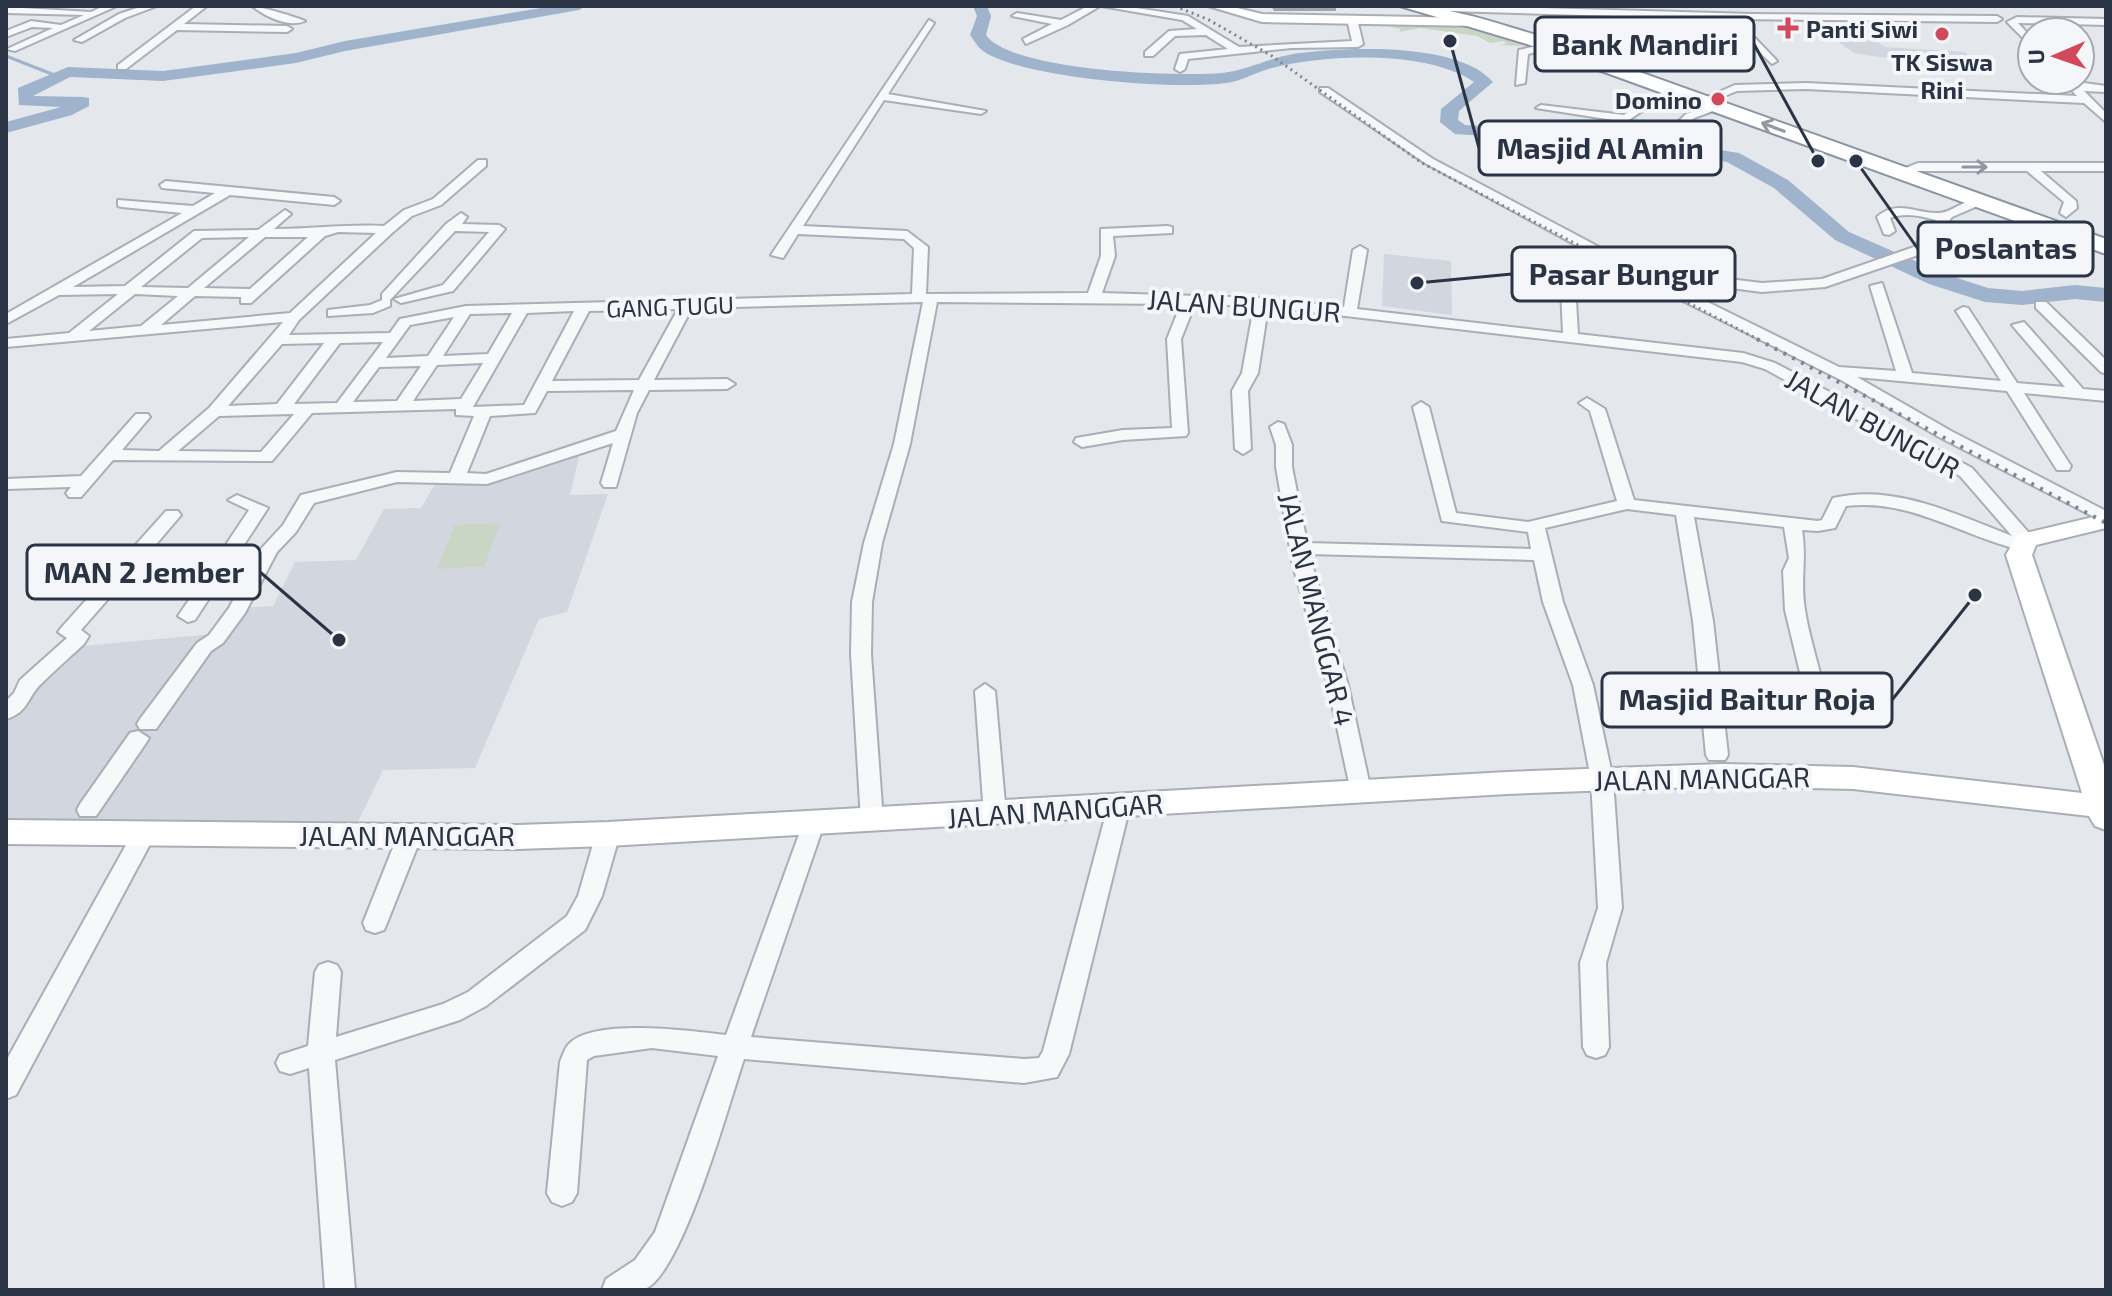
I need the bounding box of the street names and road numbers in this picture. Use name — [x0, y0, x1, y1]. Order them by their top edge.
street label: JALAN BUNGUR — [1146, 281, 1342, 329]
street label: GANG TUGU — [606, 289, 734, 323]
street label: JALAN BUNGUR — [1780, 361, 1966, 485]
street label: JALAN MANGGAR 4 — [1271, 489, 1363, 729]
street label: JALAN MANGGAR — [1594, 759, 1810, 797]
street label: JALAN MANGGAR — [946, 785, 1164, 835]
street label: JALAN MANGGAR — [299, 818, 515, 852]

